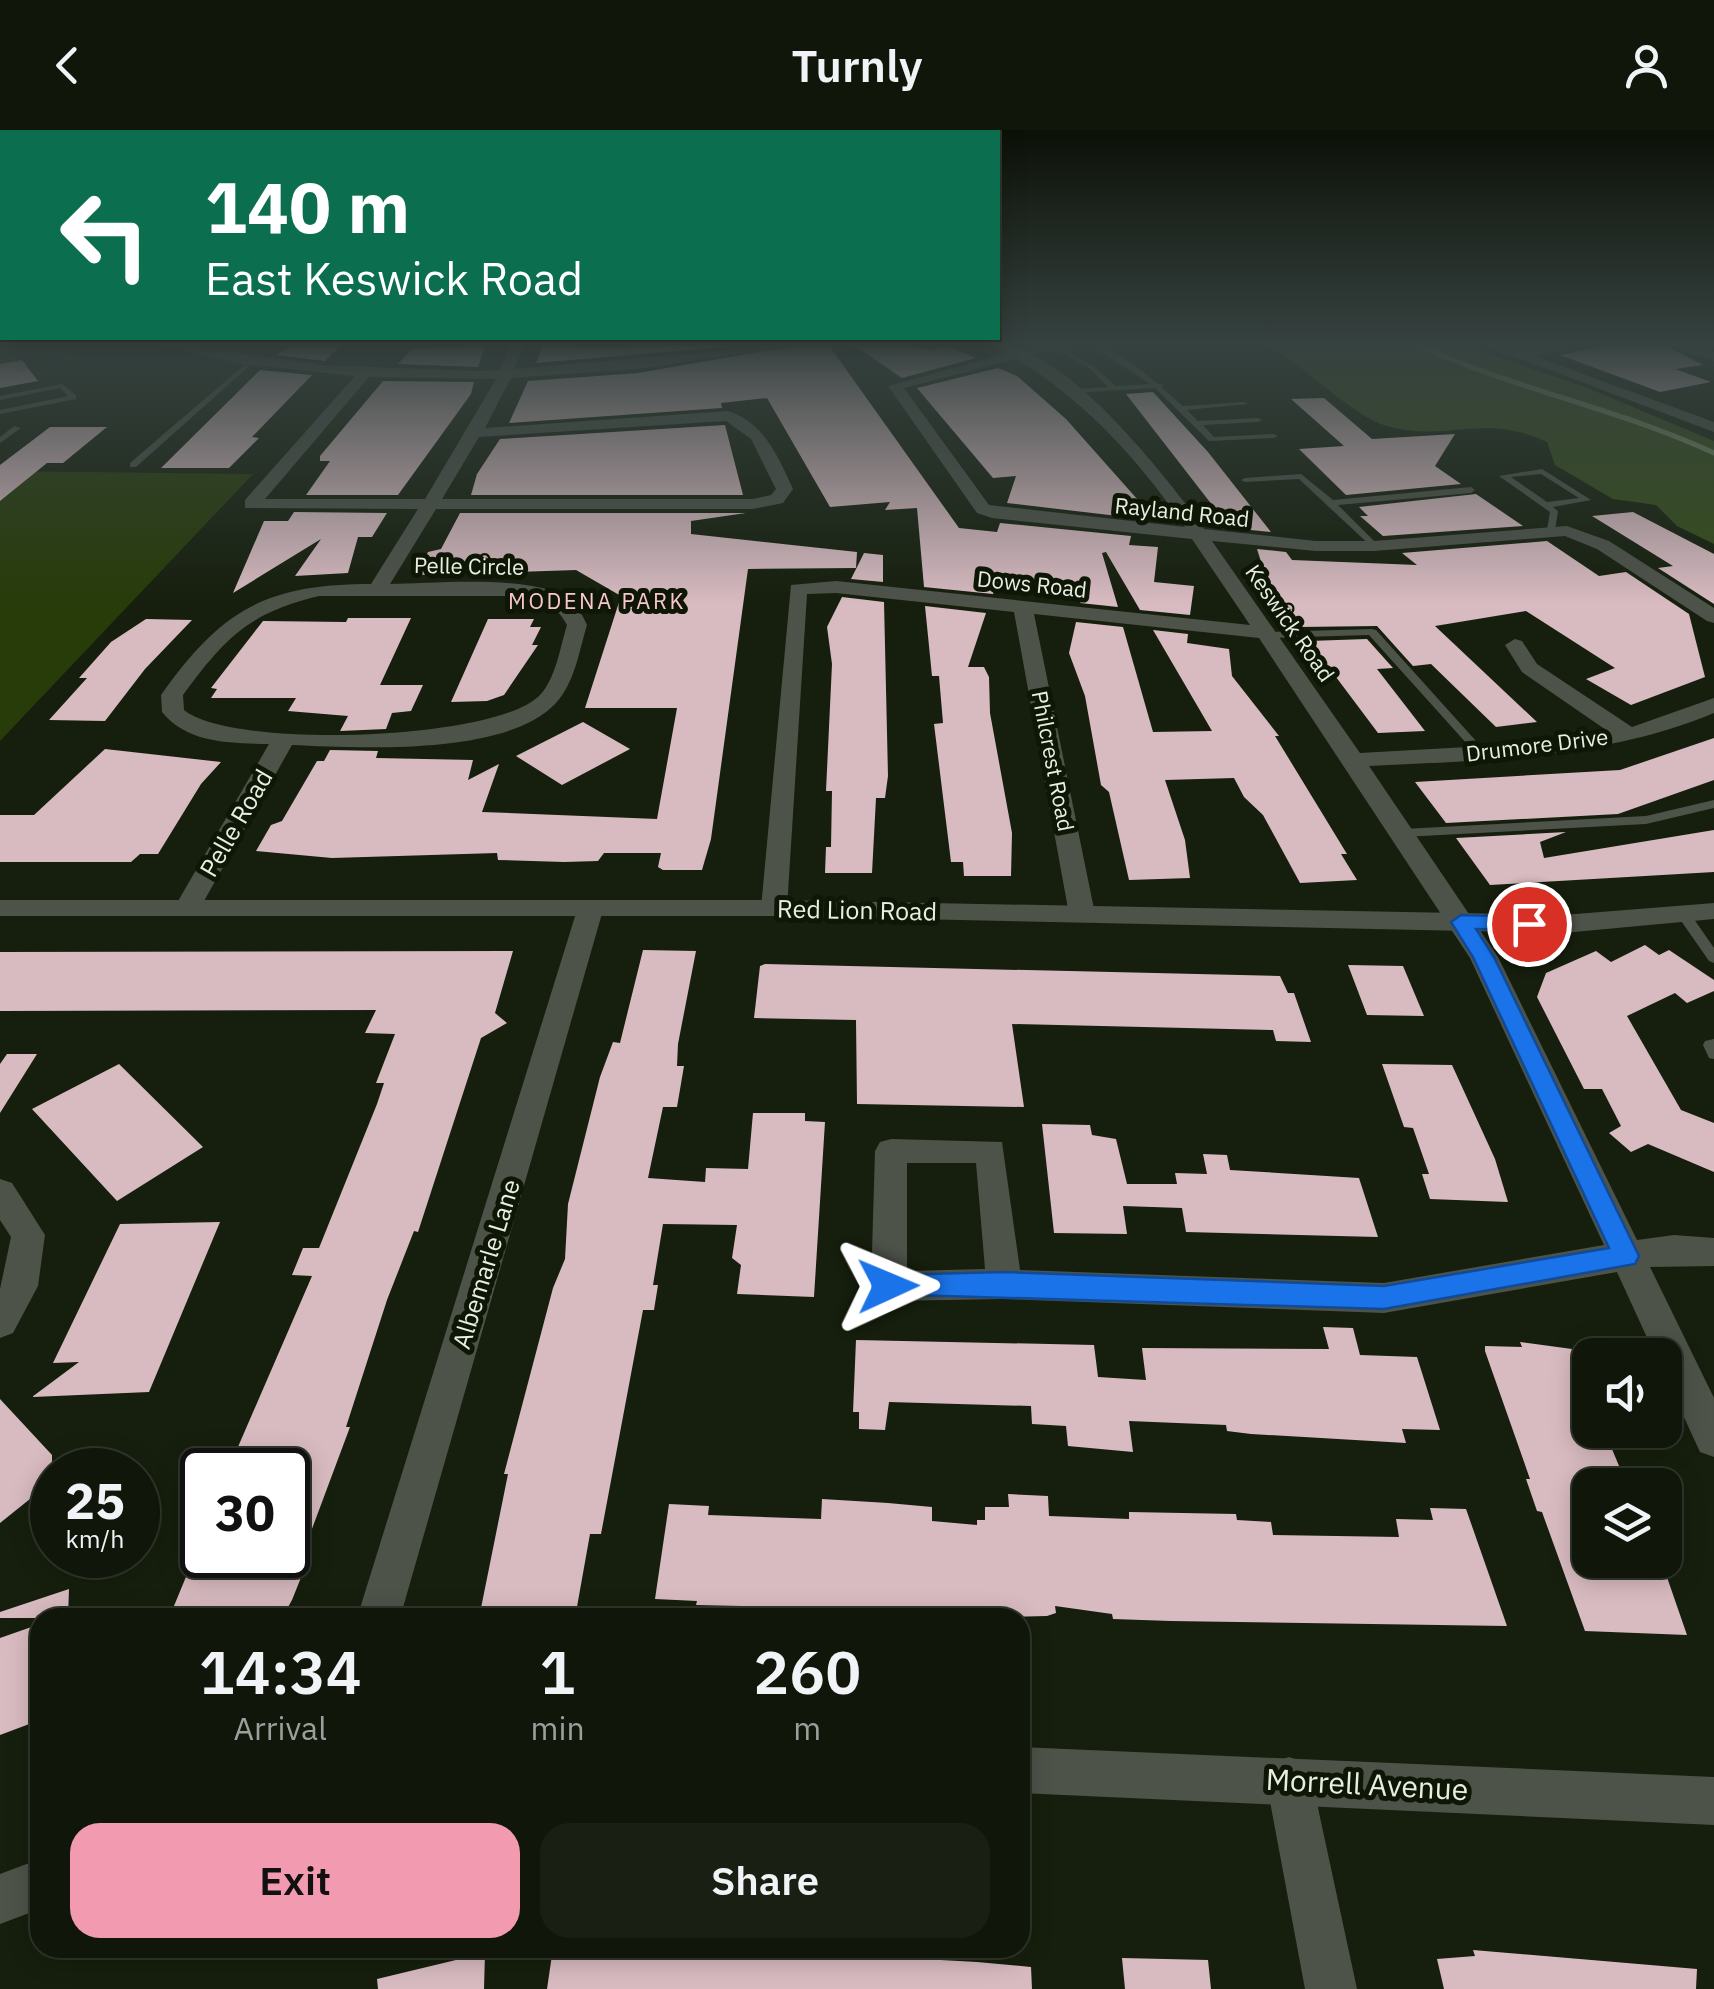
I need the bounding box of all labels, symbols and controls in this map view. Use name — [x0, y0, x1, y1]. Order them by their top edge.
text: Turnly — [791, 36, 923, 94]
icon: back — [40, 38, 95, 93]
icon: person — [1619, 38, 1674, 93]
text: 140 m — [205, 161, 410, 252]
icon: left — [40, 170, 170, 300]
text: East Keswick Road — [205, 249, 583, 307]
street label: Rayland Road — [1113, 490, 1251, 533]
street label: Pelle Circle — [414, 550, 524, 581]
street label: Keswick Road — [1239, 558, 1342, 687]
street label: Dows Road — [976, 563, 1088, 604]
district label: MODENA PARK — [508, 586, 686, 615]
street label: Philcrest Road — [1026, 688, 1081, 834]
street label: Drumore Drive — [1464, 721, 1610, 768]
street label: Pelle Road — [192, 763, 280, 883]
pin — [1487, 882, 1572, 967]
street label: Red Lion Road — [777, 892, 937, 927]
icon: arrive — [1502, 897, 1557, 952]
street label: Albemarle Lane — [444, 1175, 527, 1353]
position arrow — [836, 1234, 940, 1338]
map controls — [1572, 1338, 1682, 1578]
button: sound — [1572, 1338, 1682, 1448]
speed limit sign: 30 — [180, 1448, 310, 1578]
text: 25 — [65, 1468, 125, 1533]
button: layers — [1572, 1468, 1682, 1578]
text: km/h — [66, 1522, 124, 1555]
text: 14:34 — [199, 1632, 362, 1711]
text: 1 — [540, 1632, 576, 1711]
text: 260 — [753, 1632, 861, 1711]
text: Arrival — [234, 1707, 327, 1749]
text: min — [530, 1707, 585, 1749]
text: m — [793, 1707, 821, 1749]
street label: Morrell Avenue — [1265, 1759, 1469, 1808]
button: Exit — [70, 1823, 520, 1938]
button: Share — [540, 1823, 990, 1938]

